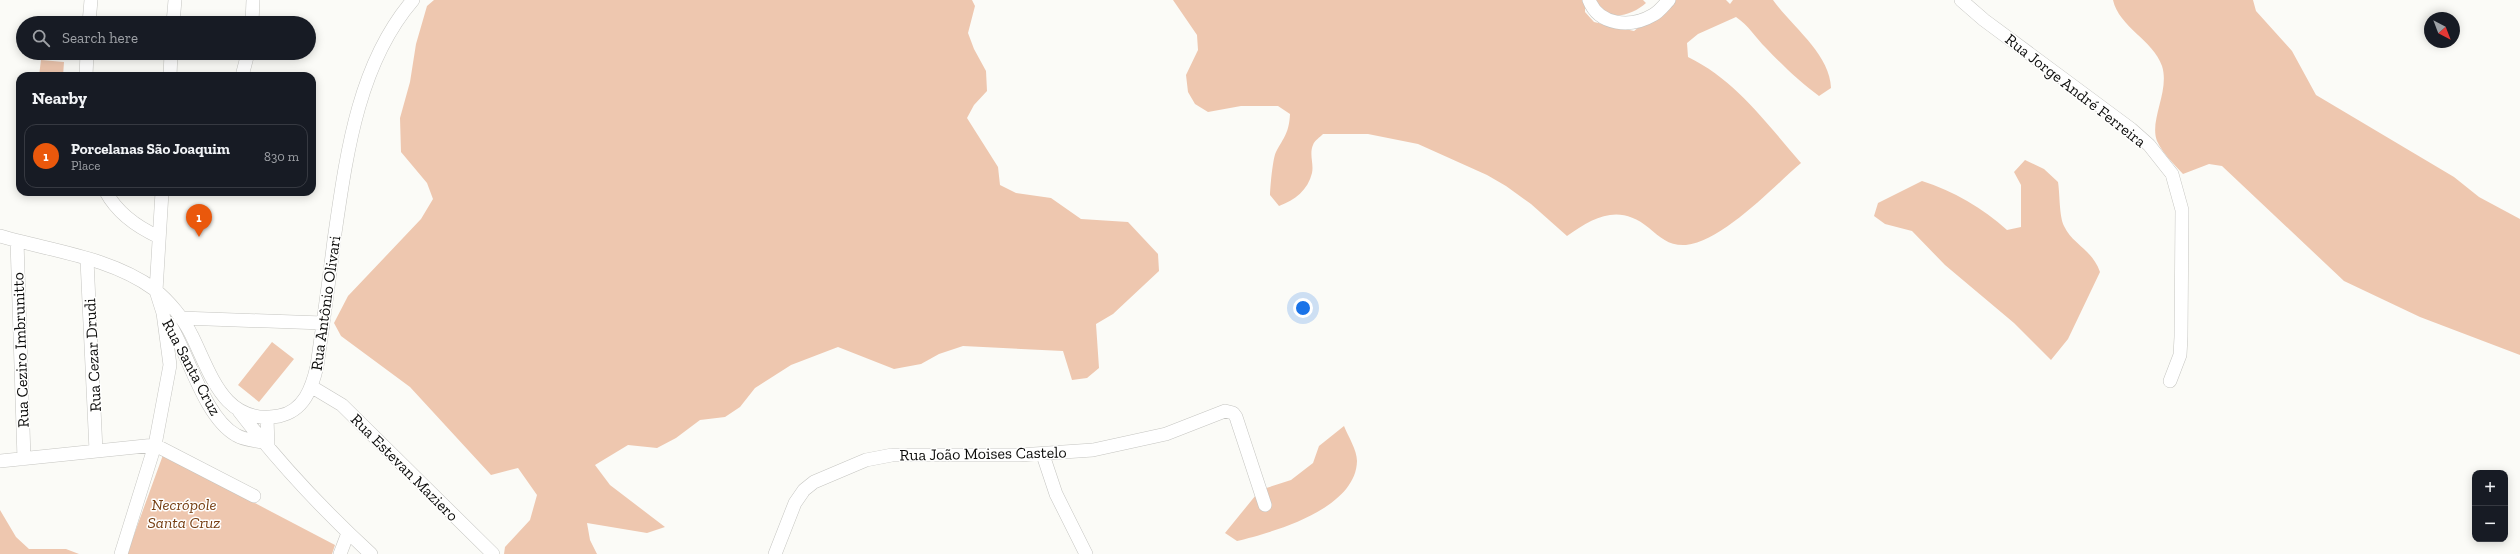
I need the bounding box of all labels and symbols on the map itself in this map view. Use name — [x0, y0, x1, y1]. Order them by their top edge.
north arrow — [2424, 12, 2460, 48]
street label: Rua Jorge André Ferreira — [2002, 30, 2150, 151]
pin: 1 — [186, 204, 212, 237]
street label: Rua Antônio Olivari — [307, 234, 344, 372]
street label: Rua Ceziro Imbrunitto — [8, 272, 33, 428]
street label: Rua Cezar Drudi — [80, 297, 105, 412]
your location — [1293, 298, 1313, 318]
street label: Rua Santa Cruz — [158, 316, 225, 419]
street label: Rua Estevan Maziero — [347, 410, 462, 525]
street label: Rua João Moises Castelo — [899, 443, 1067, 464]
park label: Necrópole Santa Cruz — [148, 495, 221, 532]

